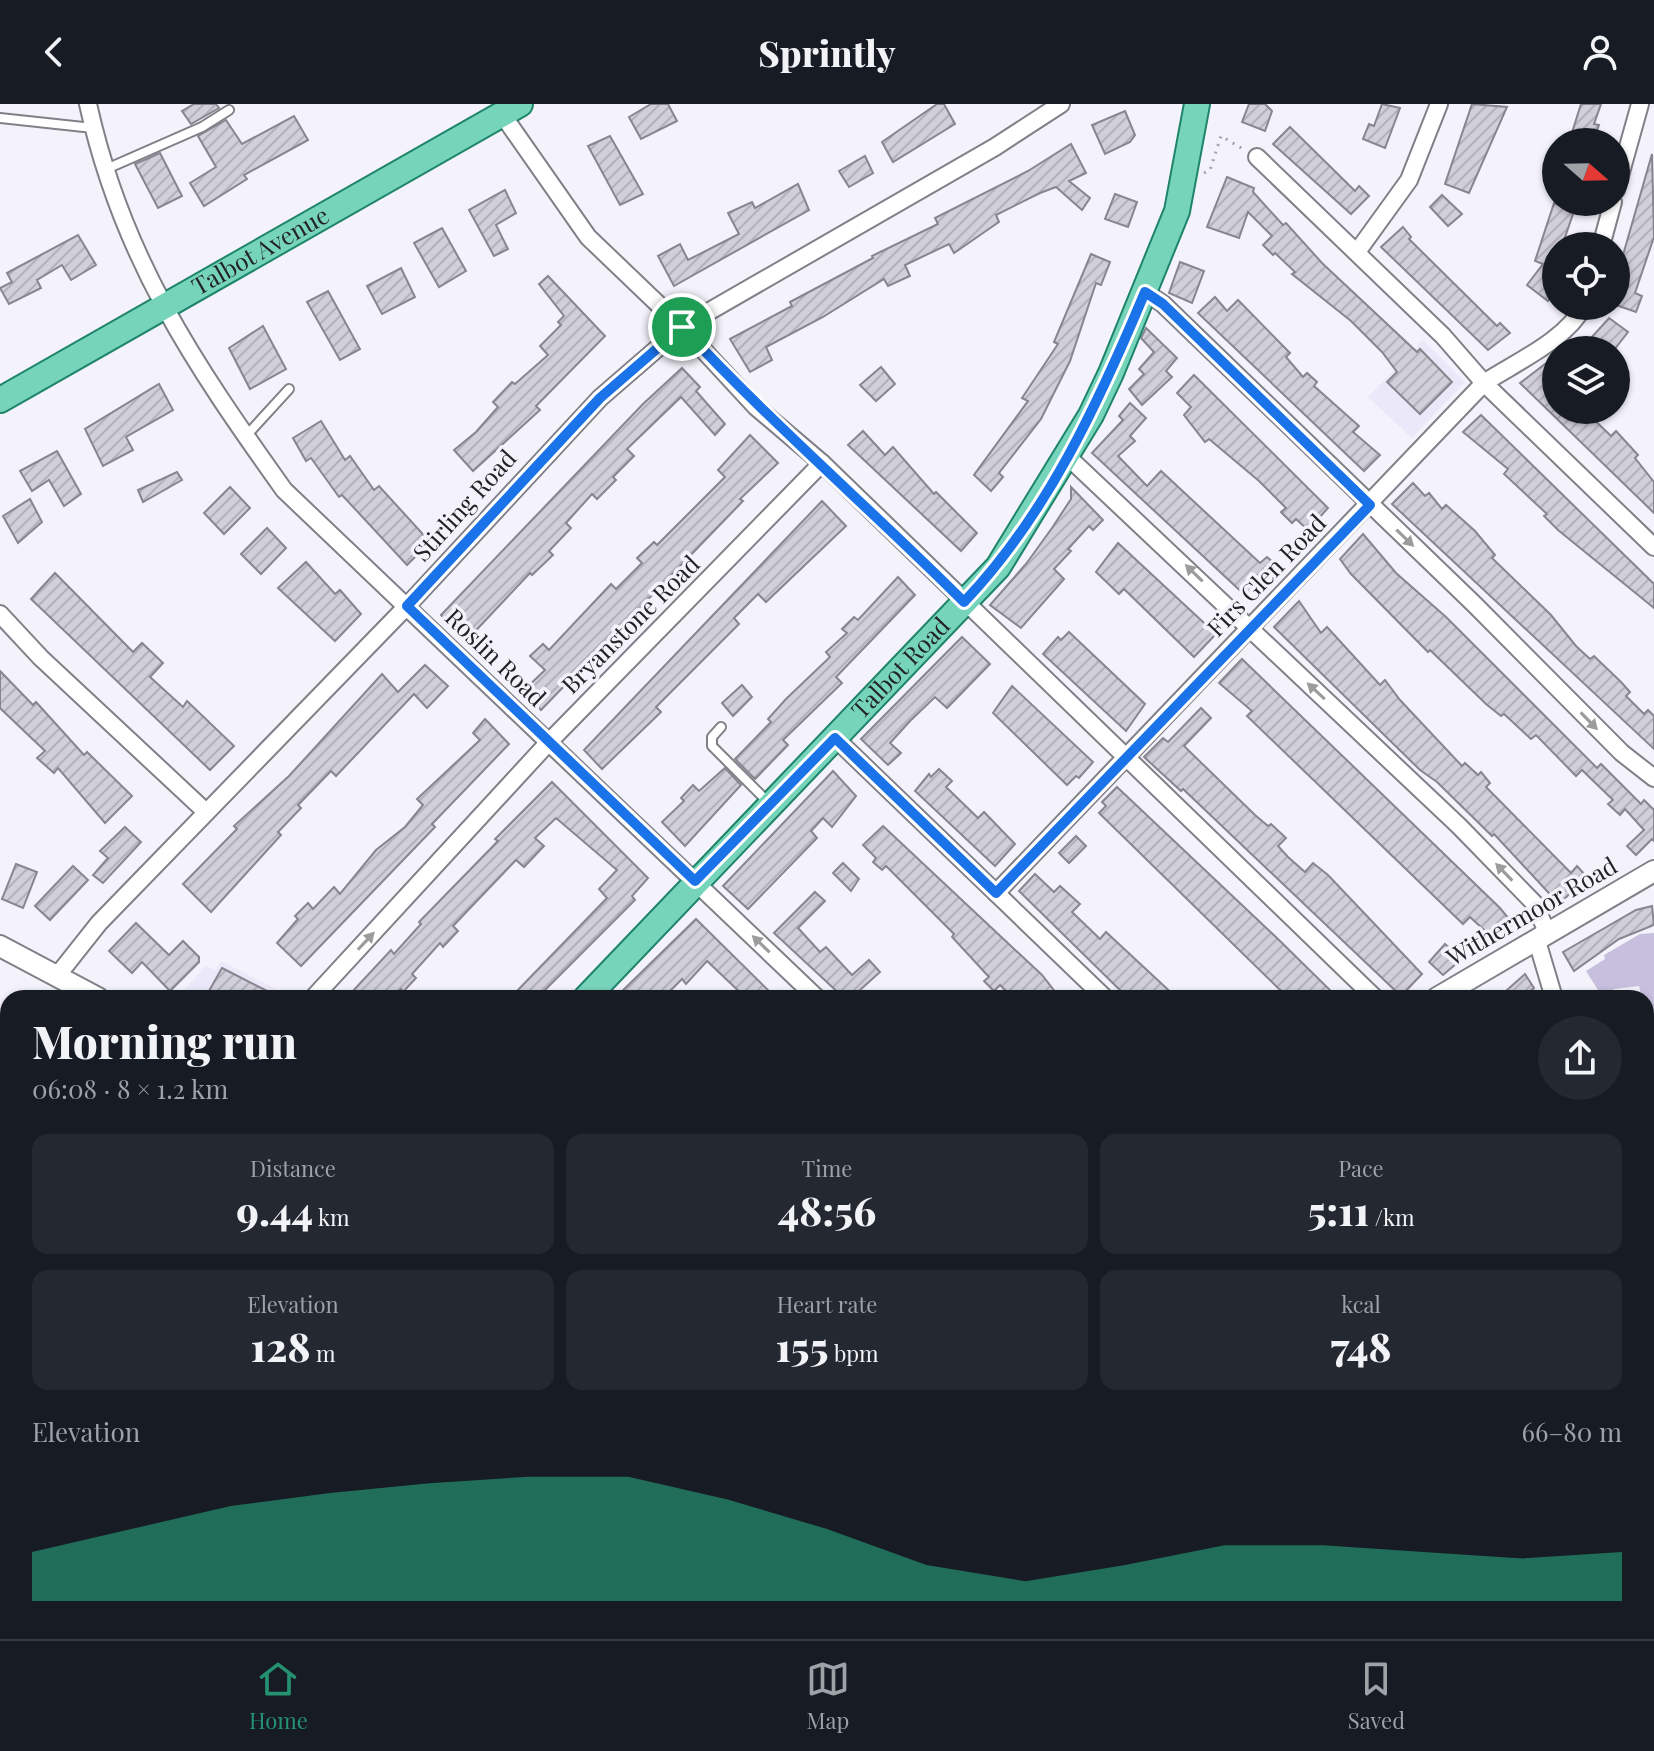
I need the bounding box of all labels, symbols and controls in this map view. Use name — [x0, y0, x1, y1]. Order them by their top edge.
text: Sprintly — [758, 28, 896, 76]
icon: back — [32, 30, 76, 74]
icon: person — [1578, 30, 1622, 74]
north arrow — [1542, 128, 1630, 216]
map controls — [1542, 128, 1630, 424]
street label: Talbot Avenue — [186, 198, 334, 302]
button: locate — [1542, 232, 1630, 320]
pin — [648, 293, 716, 361]
icon: arrive — [660, 305, 704, 349]
button: layers — [1542, 336, 1630, 424]
street label: Stirling Road — [405, 442, 522, 567]
street label: Firs Glen Road — [1199, 506, 1332, 643]
one-way arrow — [1395, 528, 1414, 546]
street label: Bryanstone Road — [554, 547, 706, 700]
one-way arrow — [1184, 565, 1203, 583]
street label: Roslin Road — [439, 601, 554, 713]
street label: Talbot Road — [844, 609, 956, 725]
one-way arrow — [1307, 683, 1326, 701]
one-way arrow — [1580, 711, 1598, 730]
street label: Withermoor Road — [1439, 848, 1622, 973]
one-way arrow — [1495, 863, 1513, 882]
one-way arrow — [356, 932, 375, 951]
one-way arrow — [752, 935, 771, 954]
text: Morning run — [32, 1011, 297, 1070]
button: share — [1538, 1016, 1622, 1100]
text: 06:08 · 8 × 1.2 km — [32, 1071, 228, 1106]
text: Distance — [250, 1153, 336, 1183]
text: Time — [802, 1153, 852, 1183]
text: Pace — [1338, 1153, 1384, 1183]
text: 9.44 — [236, 1183, 313, 1236]
text: 48:56 — [778, 1183, 876, 1236]
text: 5:11 — [1307, 1183, 1369, 1236]
text: km — [313, 1202, 350, 1232]
text: /km — [1369, 1202, 1415, 1232]
text: Elevation — [247, 1289, 339, 1319]
text: Heart rate — [777, 1289, 877, 1319]
text: kcal — [1341, 1289, 1381, 1319]
text: 128 — [250, 1319, 310, 1372]
text: 155 — [775, 1319, 828, 1372]
text: 748 — [1330, 1319, 1392, 1372]
text: m — [310, 1338, 336, 1368]
text: bpm — [828, 1338, 879, 1368]
text: Elevation — [32, 1414, 140, 1449]
text: 66–80 m — [1522, 1414, 1622, 1449]
tab: Home — [249, 1657, 308, 1735]
tab: Map — [806, 1657, 850, 1735]
tab: Saved — [1348, 1657, 1405, 1735]

